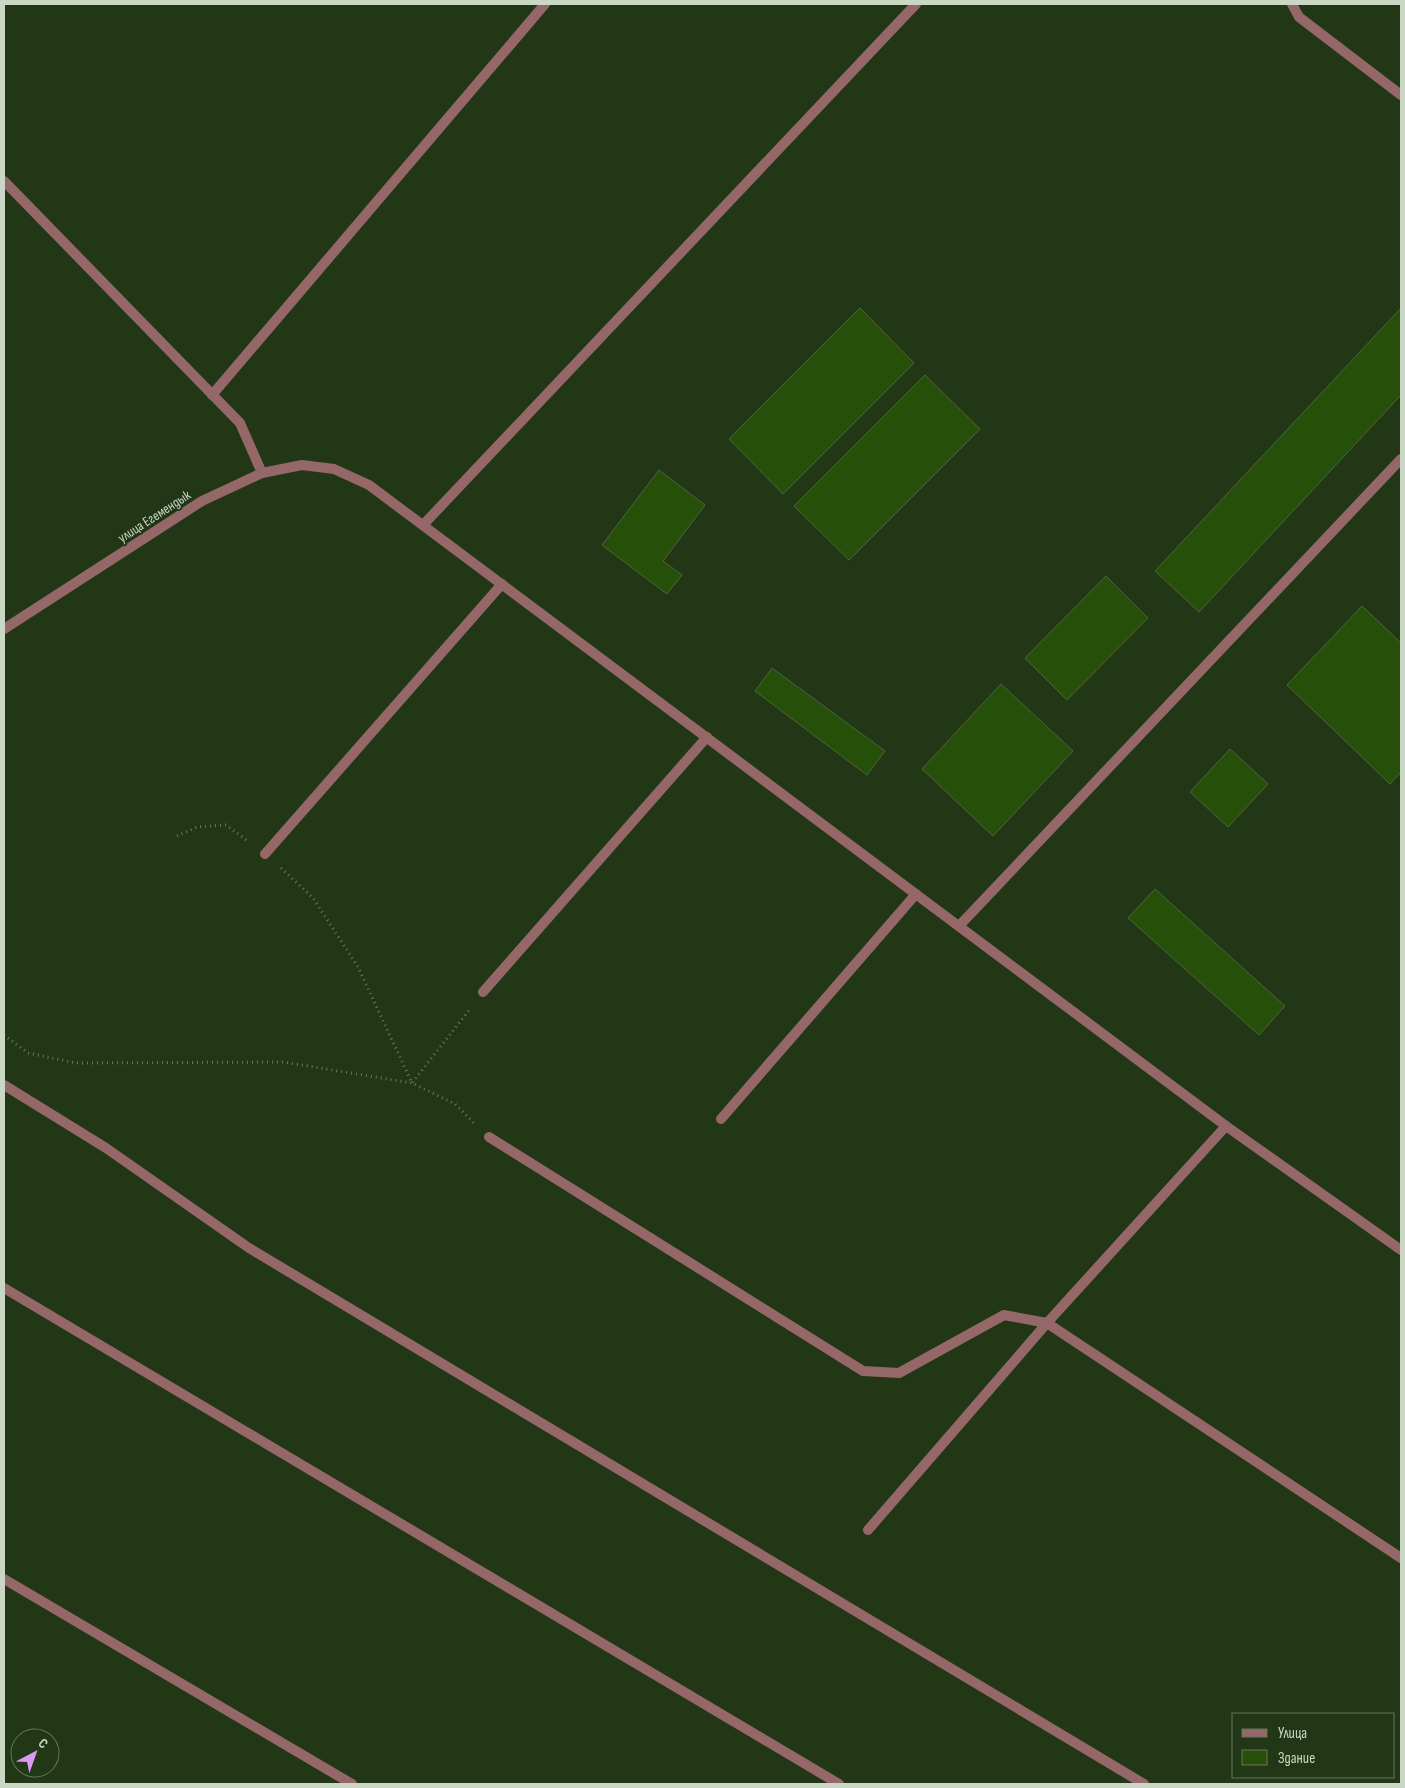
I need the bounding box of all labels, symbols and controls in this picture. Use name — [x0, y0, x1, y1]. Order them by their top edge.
street label: улица Егемендык — [115, 486, 195, 546]
legend — [1232, 1713, 1395, 1778]
text: Улица — [1278, 1724, 1307, 1743]
north arrow — [10, 1728, 60, 1778]
text: С — [35, 1735, 51, 1752]
text: Здание — [1278, 1749, 1315, 1768]

